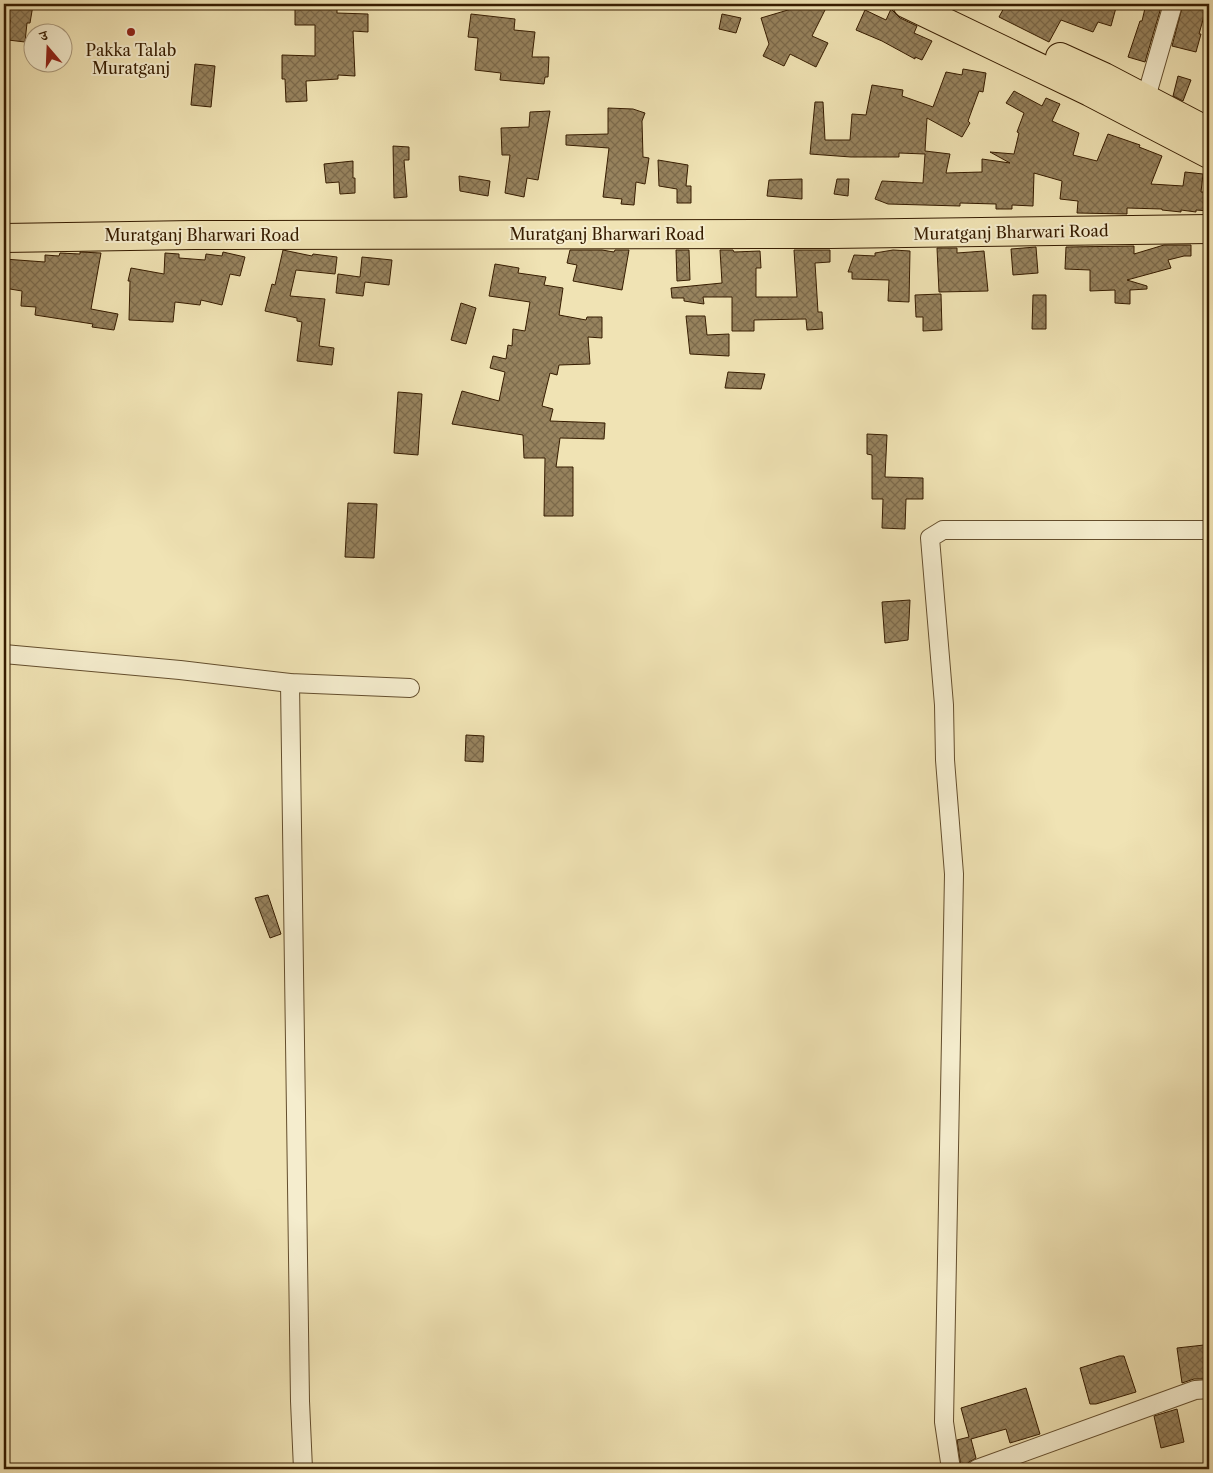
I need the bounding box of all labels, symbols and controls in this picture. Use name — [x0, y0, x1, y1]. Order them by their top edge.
north arrow — [22, 22, 72, 72]
text: उ — [37, 26, 51, 46]
marker: Pakka Talab Muratganj — [125, 26, 137, 38]
place label: Pakka Talab Muratganj — [86, 40, 176, 78]
street label: Muratganj Bharwari Road — [913, 220, 1109, 244]
street label: Muratganj Bharwari Road — [509, 224, 705, 244]
street label: Muratganj Bharwari Road — [104, 225, 300, 245]

